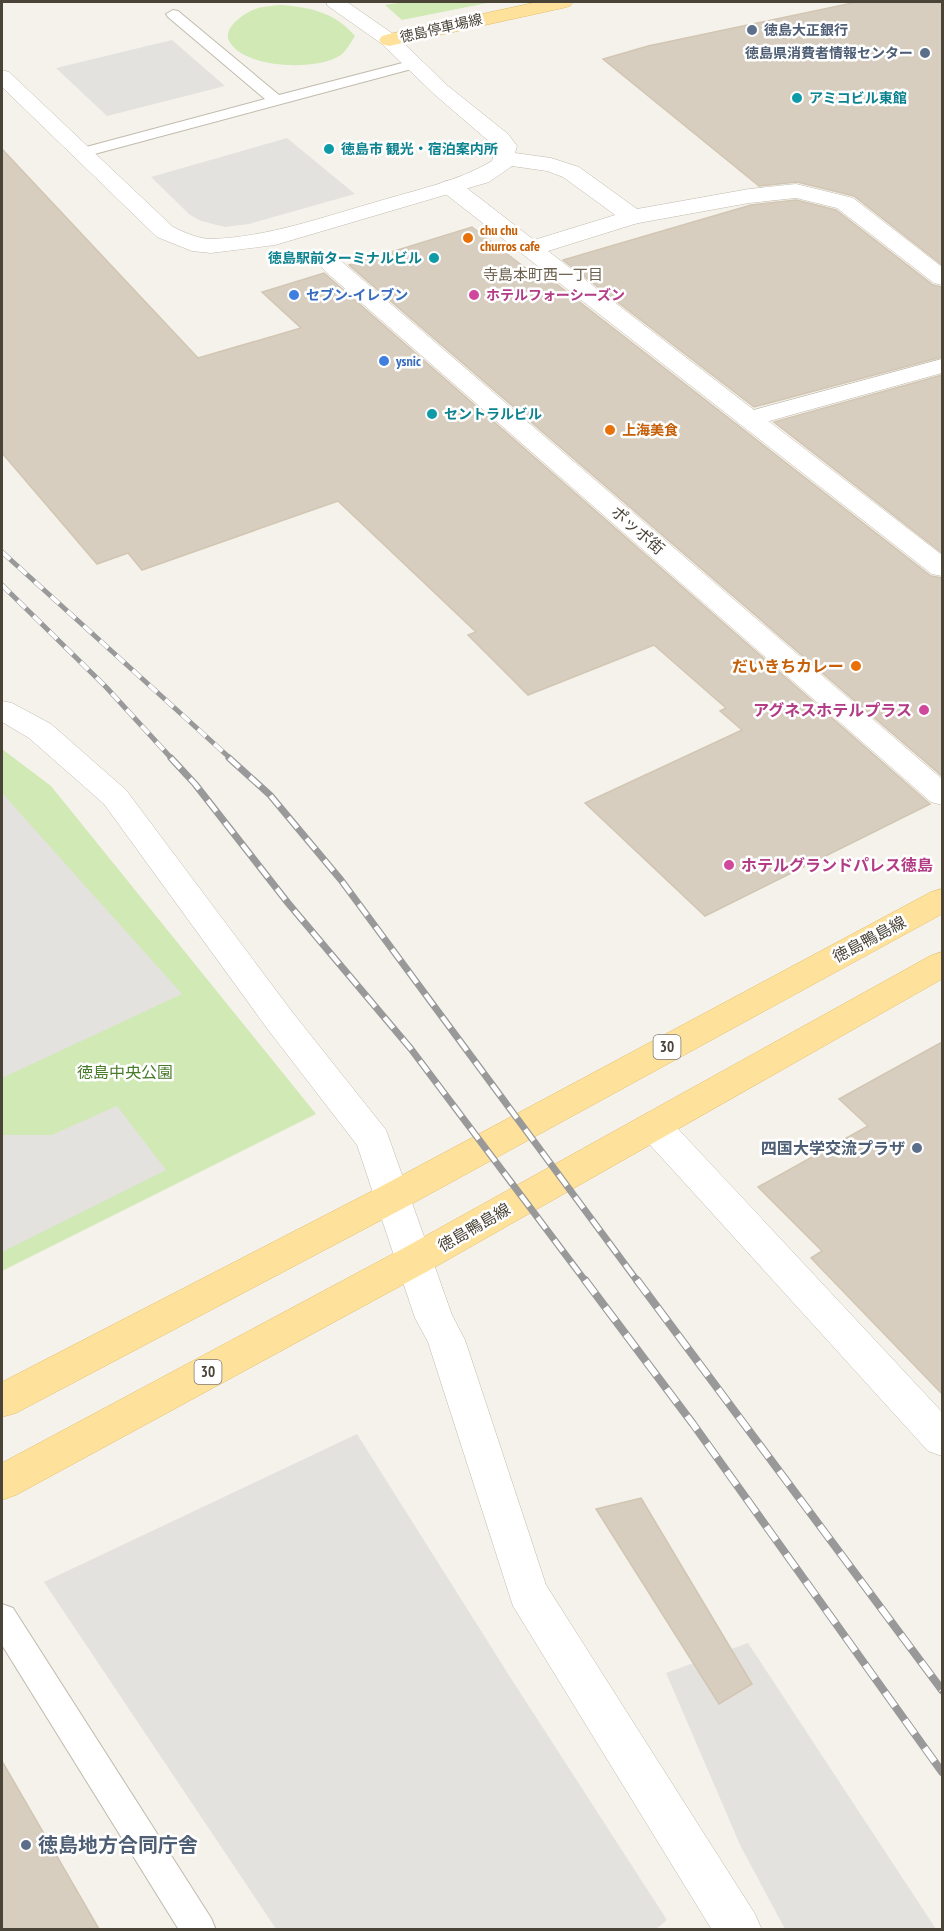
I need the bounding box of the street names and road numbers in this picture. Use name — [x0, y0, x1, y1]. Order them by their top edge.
street label: 徳島停車場線 — [398, 10, 484, 46]
street label: ポッポ街 — [607, 501, 669, 559]
street label: 徳島鴨島線 — [829, 911, 909, 967]
road number: 30 — [654, 1035, 680, 1059]
street label: 徳島鴨島線 — [434, 1198, 514, 1256]
road number: 30 — [194, 1360, 222, 1384]

